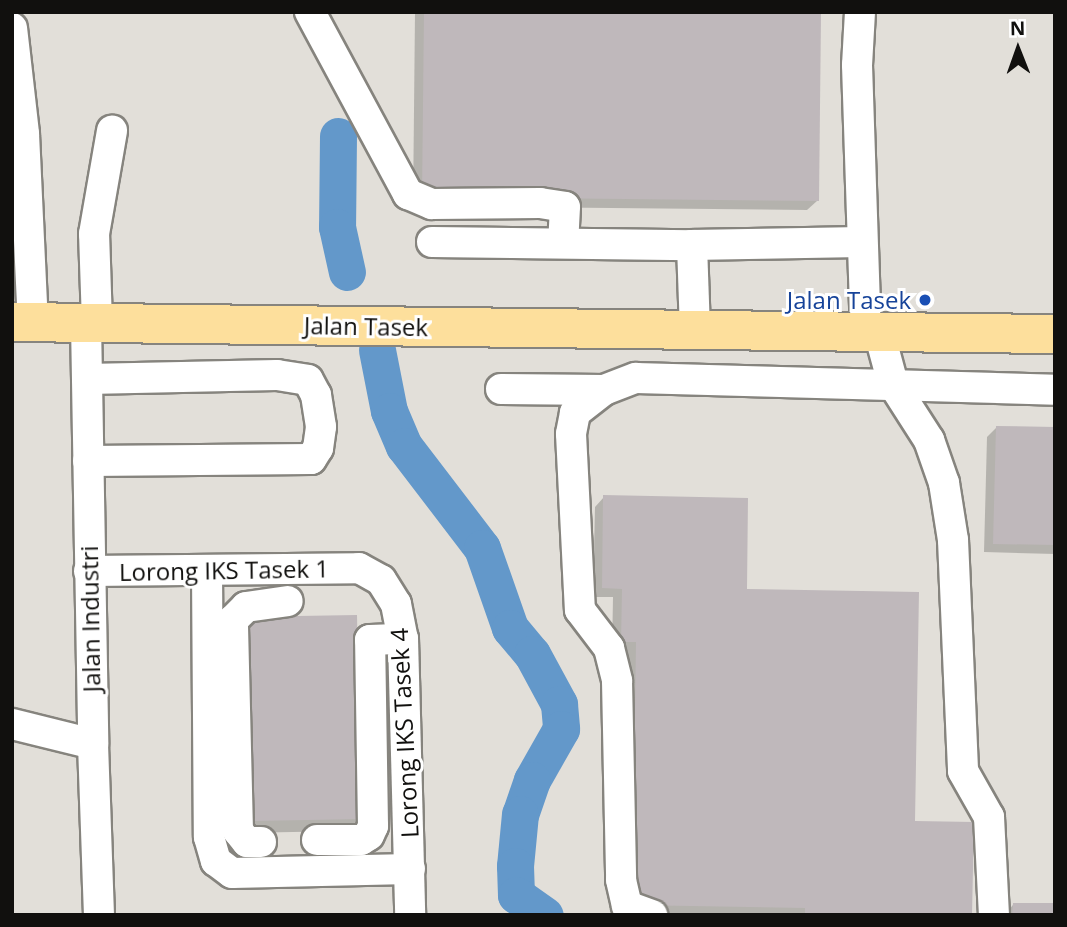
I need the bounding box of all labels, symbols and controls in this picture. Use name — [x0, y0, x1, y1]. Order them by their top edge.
north arrow — [983, 14, 1053, 84]
text: N — [1010, 15, 1026, 41]
place label: Jalan Tasek — [787, 286, 911, 314]
marker: Jalan Tasek — [917, 292, 933, 308]
street label: Jalan Tasek — [304, 311, 428, 341]
street label: Jalan Industri — [74, 545, 106, 693]
street label: Lorong IKS Tasek 1 — [119, 554, 329, 586]
street label: Lorong IKS Tasek 4 — [384, 627, 424, 839]

